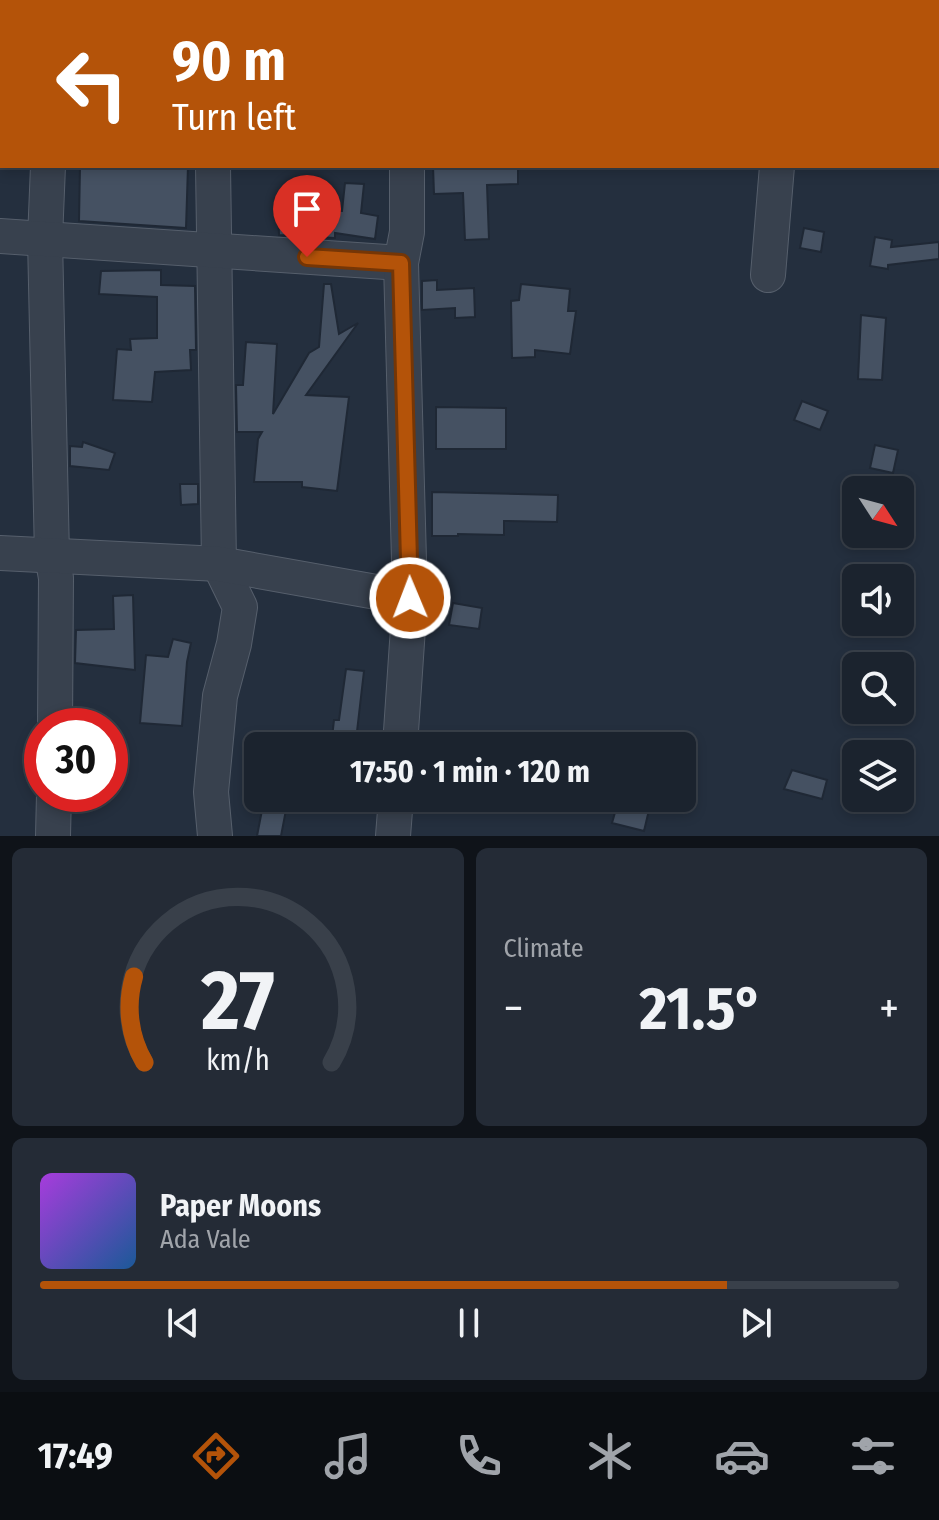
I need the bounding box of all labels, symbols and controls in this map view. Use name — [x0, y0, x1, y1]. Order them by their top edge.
text: 90 m — [172, 28, 286, 95]
icon: left — [40, 32, 144, 136]
text: Turn left — [172, 96, 296, 140]
pin — [273, 175, 341, 257]
icon: arrive — [285, 187, 329, 231]
north arrow — [842, 476, 914, 548]
map controls — [842, 476, 914, 812]
position arrow — [368, 556, 452, 640]
button: sound — [842, 564, 914, 636]
button: search — [842, 652, 914, 724]
speed limit sign: 30 — [24, 708, 128, 812]
button: layers — [842, 740, 914, 812]
text: 17:50 · 1 min · 120 m — [350, 754, 590, 790]
text: Climate — [504, 933, 584, 964]
text: 27 — [200, 951, 275, 1051]
text: 21.5° — [639, 973, 763, 1045]
text: − — [504, 982, 523, 1035]
text: + — [879, 982, 899, 1035]
text: km/h — [206, 1043, 270, 1078]
text: Paper Moons — [160, 1188, 321, 1224]
text: Ada Vale — [160, 1224, 251, 1255]
icon: previous — [161, 1301, 205, 1345]
icon: pause — [447, 1301, 491, 1345]
icon: next — [734, 1301, 778, 1345]
icon: directions — [188, 1428, 244, 1484]
icon: music — [320, 1428, 376, 1484]
icon: phone — [451, 1428, 507, 1484]
icon: climate — [582, 1428, 638, 1484]
icon: car — [714, 1428, 770, 1484]
icon: filters — [845, 1428, 901, 1484]
text: 17:49 — [38, 1434, 113, 1478]

